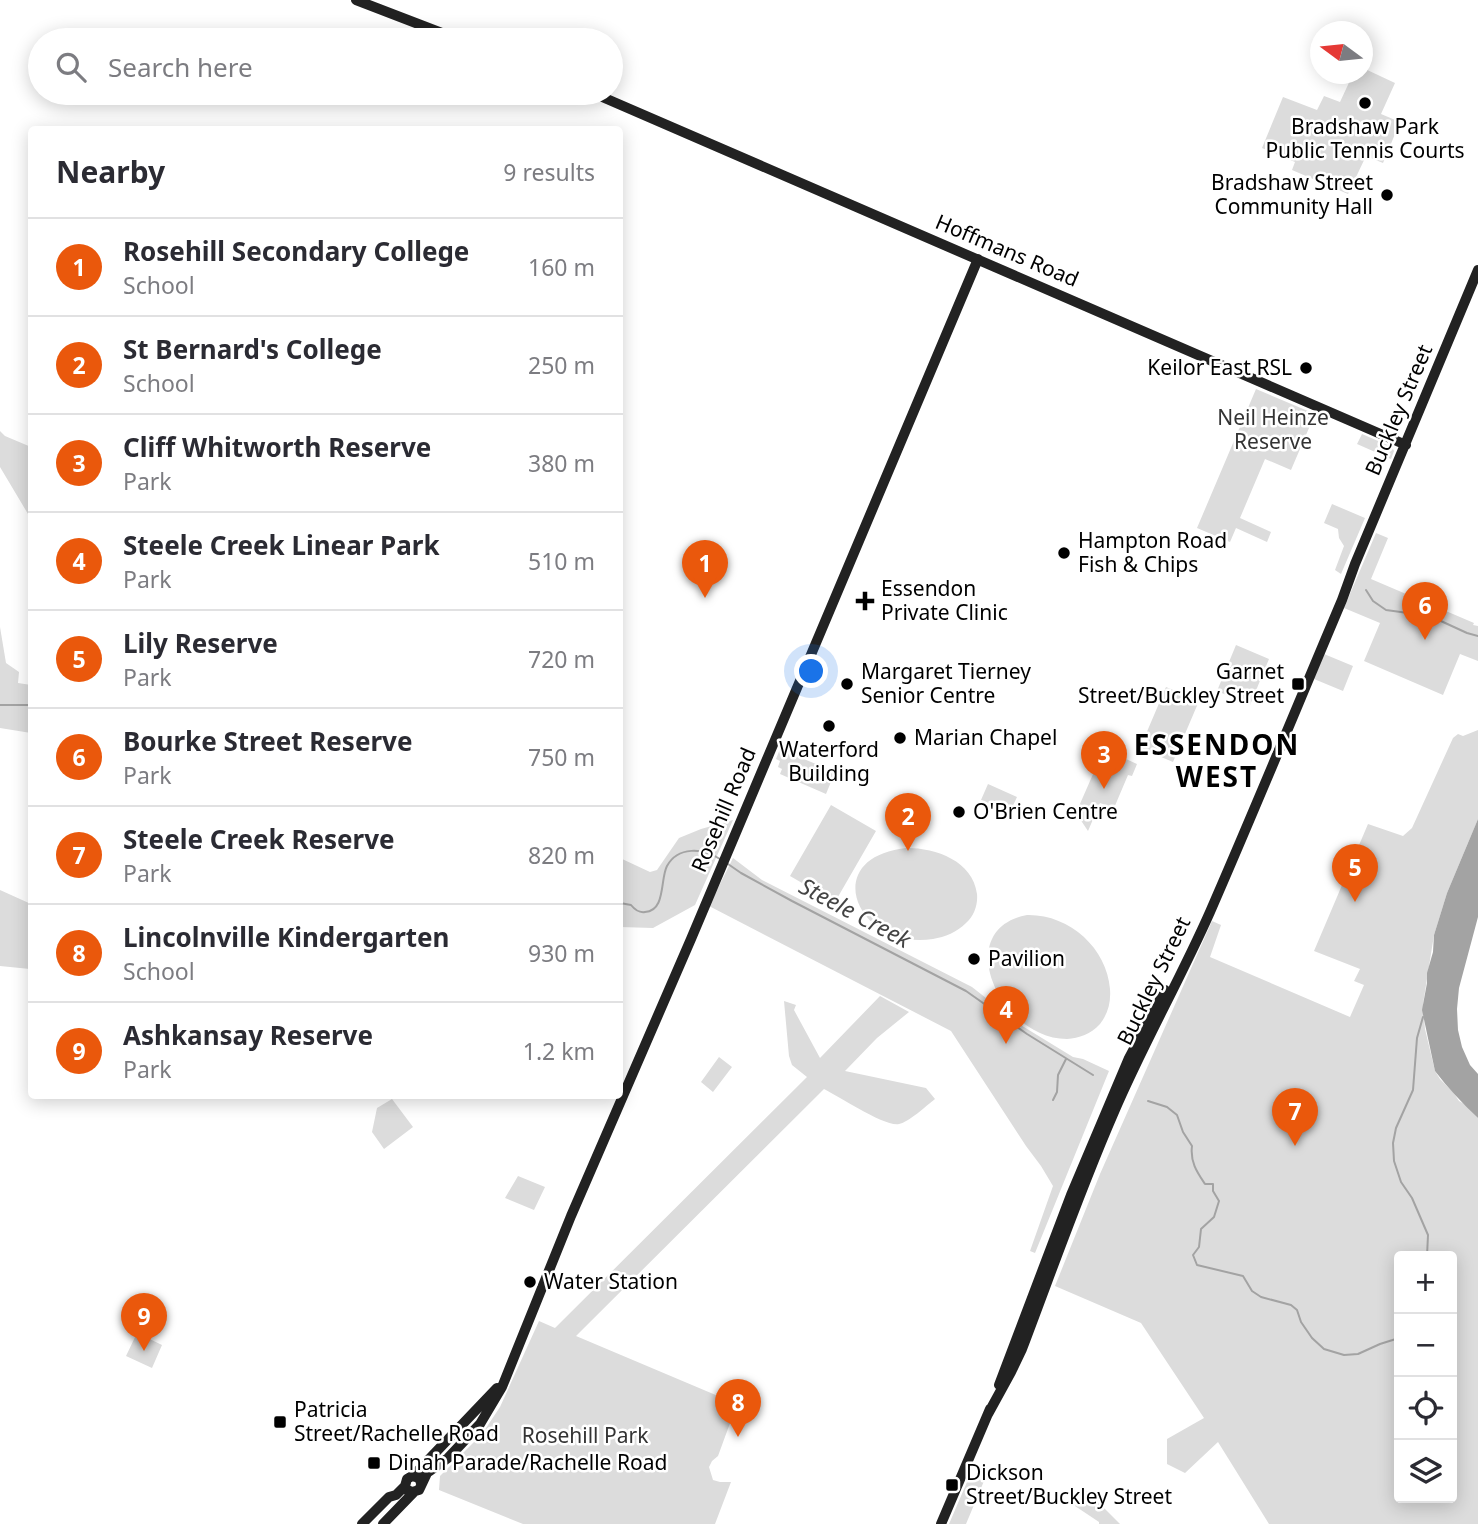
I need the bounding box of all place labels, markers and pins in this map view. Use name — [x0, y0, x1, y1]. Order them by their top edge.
marker: Bradshaw Park Public Tennis Courts — [1357, 95, 1373, 111]
place label: Bradshaw Park Public Tennis Courts — [1265, 112, 1465, 164]
place label: Bradshaw Street Community Hall — [1211, 168, 1373, 220]
marker: Bradshaw Street Community Hall — [1379, 187, 1395, 203]
place label: Keilor East RSL — [1147, 353, 1292, 381]
marker: Keilor East RSL — [1298, 360, 1314, 376]
place label: Hampton Road Fish & Chips — [1078, 526, 1227, 578]
pin: 1 — [682, 540, 728, 598]
marker: Hampton Road Fish & Chips — [1056, 545, 1072, 561]
place label: Essendon Private Clinic — [881, 574, 1008, 626]
pin: 6 — [1402, 582, 1448, 640]
marker: Essendon Private Clinic — [855, 591, 875, 611]
place label: Margaret Tierney Senior Centre — [861, 657, 1031, 709]
place label: Garnet Street/Buckley Street — [1078, 657, 1284, 709]
marker: Margaret Tierney Senior Centre — [839, 676, 855, 692]
marker: Garnet Street/Buckley Street — [1290, 676, 1306, 692]
marker: Waterford Building — [821, 718, 837, 734]
place label: Marian Chapel — [914, 723, 1057, 751]
marker: Marian Chapel — [892, 730, 908, 746]
pin: 3 — [1081, 731, 1127, 789]
place label: Waterford Building — [779, 735, 879, 787]
pin: 2 — [885, 793, 931, 851]
place label: O'Brien Centre — [973, 797, 1118, 825]
marker: O'Brien Centre — [951, 804, 967, 820]
pin: 5 — [1332, 844, 1378, 902]
place label: Pavilion — [988, 944, 1065, 972]
marker: Pavilion — [966, 951, 982, 967]
pin: 4 — [983, 986, 1029, 1044]
pin: 7 — [1272, 1088, 1318, 1146]
place label: Water Station — [544, 1267, 678, 1295]
marker: Water Station — [522, 1274, 538, 1290]
pin: 9 — [121, 1293, 167, 1351]
pin: 8 — [715, 1379, 761, 1437]
place label: Patricia Street/Rachelle Road — [294, 1395, 499, 1447]
marker: Patricia Street/Rachelle Road — [272, 1414, 288, 1430]
place label: Dinah Parade/Rachelle Road — [388, 1448, 667, 1476]
marker: Dinah Parade/Rachelle Road — [366, 1455, 382, 1471]
place label: Dickson Street/Buckley Street — [966, 1458, 1172, 1510]
marker: Dickson Street/Buckley Street — [944, 1477, 960, 1493]

